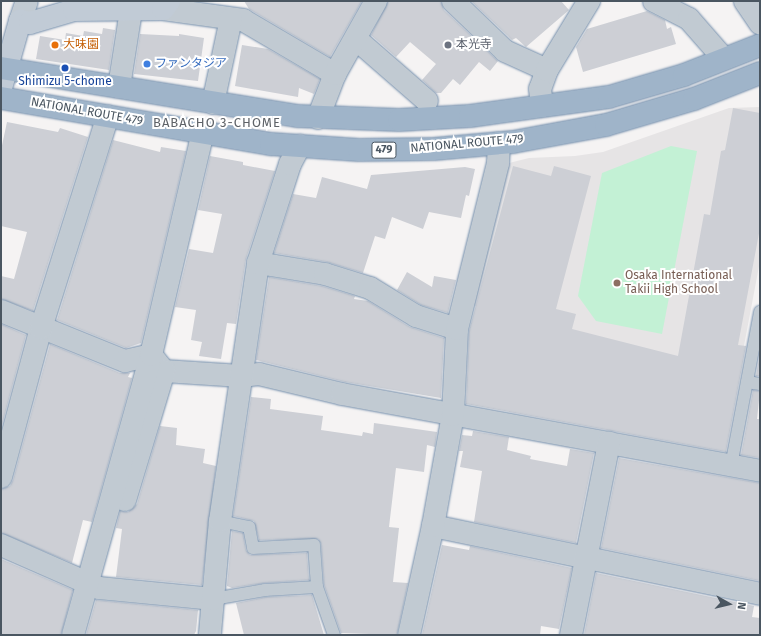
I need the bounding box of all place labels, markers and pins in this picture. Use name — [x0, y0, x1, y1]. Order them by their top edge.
place label: 大味園 — [63, 38, 99, 52]
place label: 本光寺 — [456, 38, 492, 52]
marker: 大味園 — [50, 40, 60, 50]
marker: 本光寺 — [443, 40, 453, 50]
place label: ファンタジア — [155, 57, 227, 71]
marker: ファンタジア — [142, 59, 152, 69]
marker: Shimizu 5-chome — [60, 63, 70, 73]
place label: Shimizu 5-chome — [18, 75, 112, 89]
place label: Osaka International Takii High School — [625, 269, 732, 297]
marker: Osaka International Takii High School — [612, 278, 622, 288]

